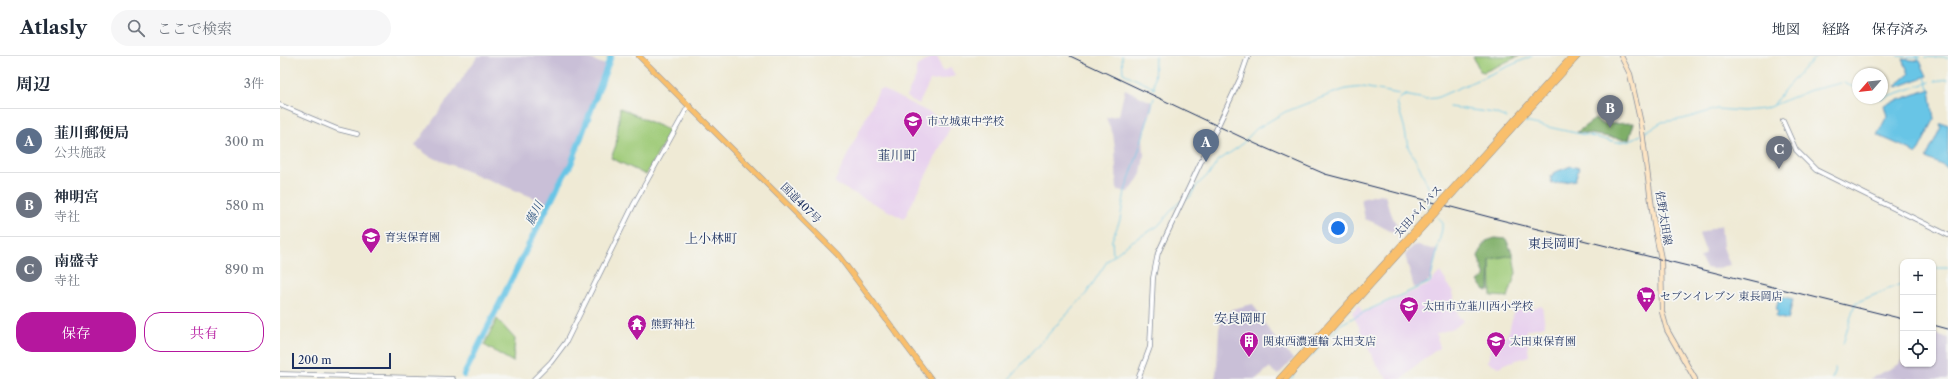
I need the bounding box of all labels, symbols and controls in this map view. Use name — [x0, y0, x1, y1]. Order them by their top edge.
search box — [111, 10, 391, 46]
text: Atlasly — [20, 16, 87, 39]
icon: search — [125, 17, 147, 39]
text: ここで検索 — [157, 19, 232, 38]
text: 地図 — [1772, 20, 1800, 38]
text: 経路 — [1822, 20, 1850, 38]
text: 保存済み — [1872, 20, 1928, 38]
north arrow — [1852, 68, 1888, 104]
text: 周辺 — [16, 74, 50, 94]
text: 3件 — [244, 75, 264, 91]
pin: B — [1597, 95, 1623, 128]
school or university icon: 市立城東中学校 — [902, 110, 924, 138]
place label: 市立城東中学校 — [927, 114, 1004, 128]
text: 韮川郵便局 — [54, 123, 129, 142]
pin: A — [1193, 129, 1219, 162]
text: A — [24, 133, 34, 149]
text: 300 m — [225, 133, 264, 149]
pin: C — [1766, 136, 1792, 169]
text: 公共施設 — [54, 144, 106, 160]
district label: 韮川町 — [877, 147, 917, 163]
street label: 国道407号 — [778, 180, 824, 226]
street label: 太田バイパス — [1391, 182, 1445, 240]
text: 神明宮 — [54, 187, 99, 206]
street label: 佐野太田線 — [1653, 190, 1675, 246]
text: B — [24, 197, 34, 213]
text: 580 m — [225, 197, 264, 213]
water label: 藤川 — [522, 197, 547, 227]
text: 寺社 — [54, 208, 80, 224]
your location — [1328, 218, 1348, 238]
school or university icon: 育実保育園 — [360, 226, 382, 254]
place label: 育実保育園 — [385, 230, 440, 244]
district label: 上小林町 — [685, 230, 737, 246]
district label: 東長岡町 — [1528, 235, 1580, 251]
text: 南盛寺 — [54, 251, 99, 270]
map controls — [1900, 259, 1936, 367]
button: + — [1900, 259, 1936, 295]
text: C — [24, 261, 34, 277]
text: 890 m — [225, 261, 264, 277]
text: 寺社 — [54, 272, 80, 288]
supermarket icon: セブンイレブン 東長岡店 — [1635, 285, 1657, 313]
place label: セブンイレブン 東長岡店 — [1660, 289, 1783, 303]
school or university icon: 太田市立韮川西小学校 — [1398, 295, 1420, 323]
button: − — [1900, 295, 1936, 331]
place label: 太田市立韮川西小学校 — [1423, 299, 1533, 313]
district label: 安良岡町 — [1214, 310, 1266, 326]
button: 保存 — [16, 312, 136, 352]
button: 共有 — [144, 312, 264, 352]
temple icon: 熊野神社 — [626, 313, 648, 341]
place label: 熊野神社 — [651, 317, 695, 331]
building icon: 関東西濃運輸 太田支店 — [1238, 330, 1260, 358]
school or university icon: 太田東保育園 — [1485, 330, 1507, 358]
button: locate — [1900, 331, 1936, 367]
place label: 関東西濃運輸 太田支店 — [1263, 334, 1376, 348]
place label: 太田東保育園 — [1510, 334, 1576, 348]
scale bar — [292, 351, 391, 370]
text: 200 m — [298, 353, 331, 367]

